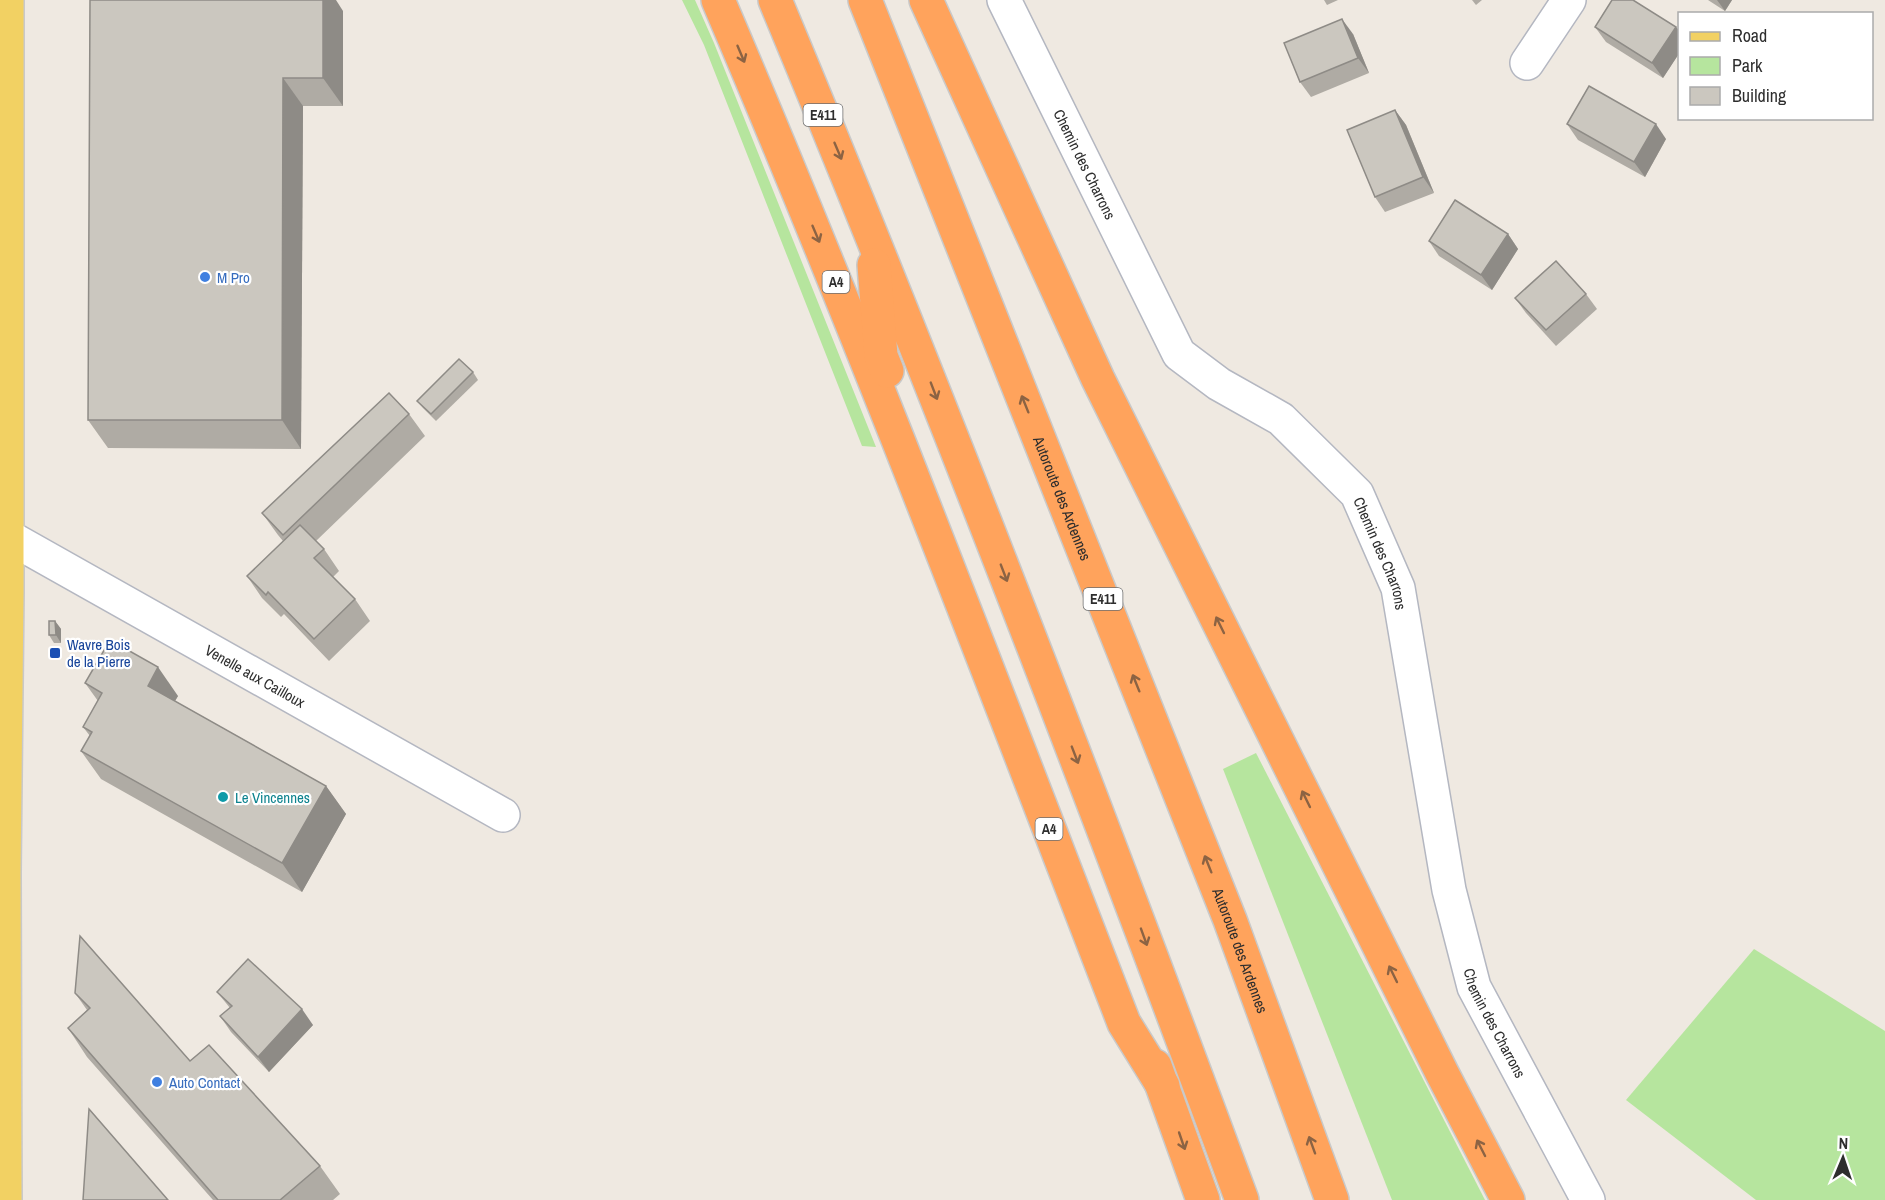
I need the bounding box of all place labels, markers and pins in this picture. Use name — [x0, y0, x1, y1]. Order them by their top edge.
place label: M Pro — [217, 267, 250, 288]
marker: M Pro — [198, 270, 212, 284]
place label: Wavre Bois de la Pierre — [67, 634, 131, 672]
marker: Wavre Bois de la Pierre — [48, 646, 62, 660]
place label: Le Vincennes — [235, 787, 310, 808]
marker: Le Vincennes — [216, 790, 230, 804]
place label: Auto Contact — [168, 1072, 241, 1093]
marker: Auto Contact — [150, 1075, 164, 1089]

